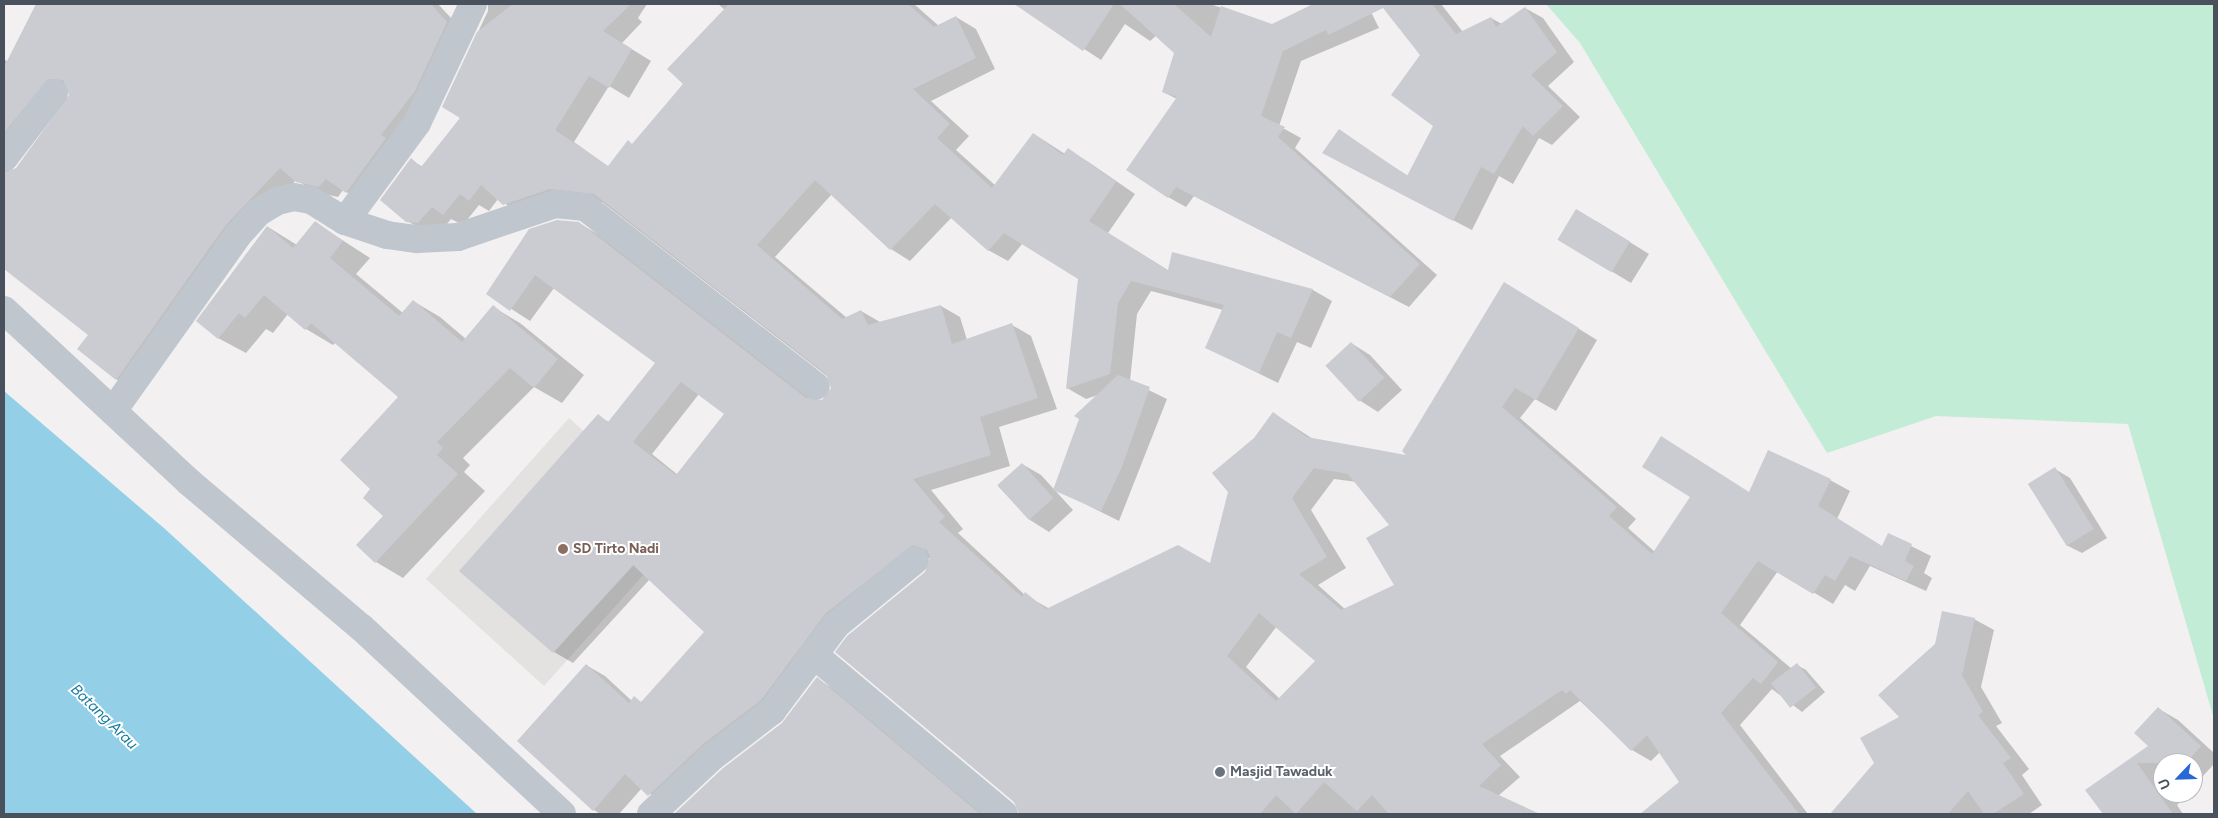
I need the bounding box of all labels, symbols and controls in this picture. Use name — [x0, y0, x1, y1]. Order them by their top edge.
place label: SD Tirto Nadi — [573, 541, 659, 557]
marker: SD Tirto Nadi — [557, 543, 569, 555]
water label: Batang Arau — [67, 681, 141, 753]
north arrow — [2153, 753, 2203, 803]
place label: Masjid Tawaduk — [1230, 764, 1333, 780]
marker: Masjid Tawaduk — [1214, 766, 1226, 778]
text: U — [2155, 776, 2175, 792]

